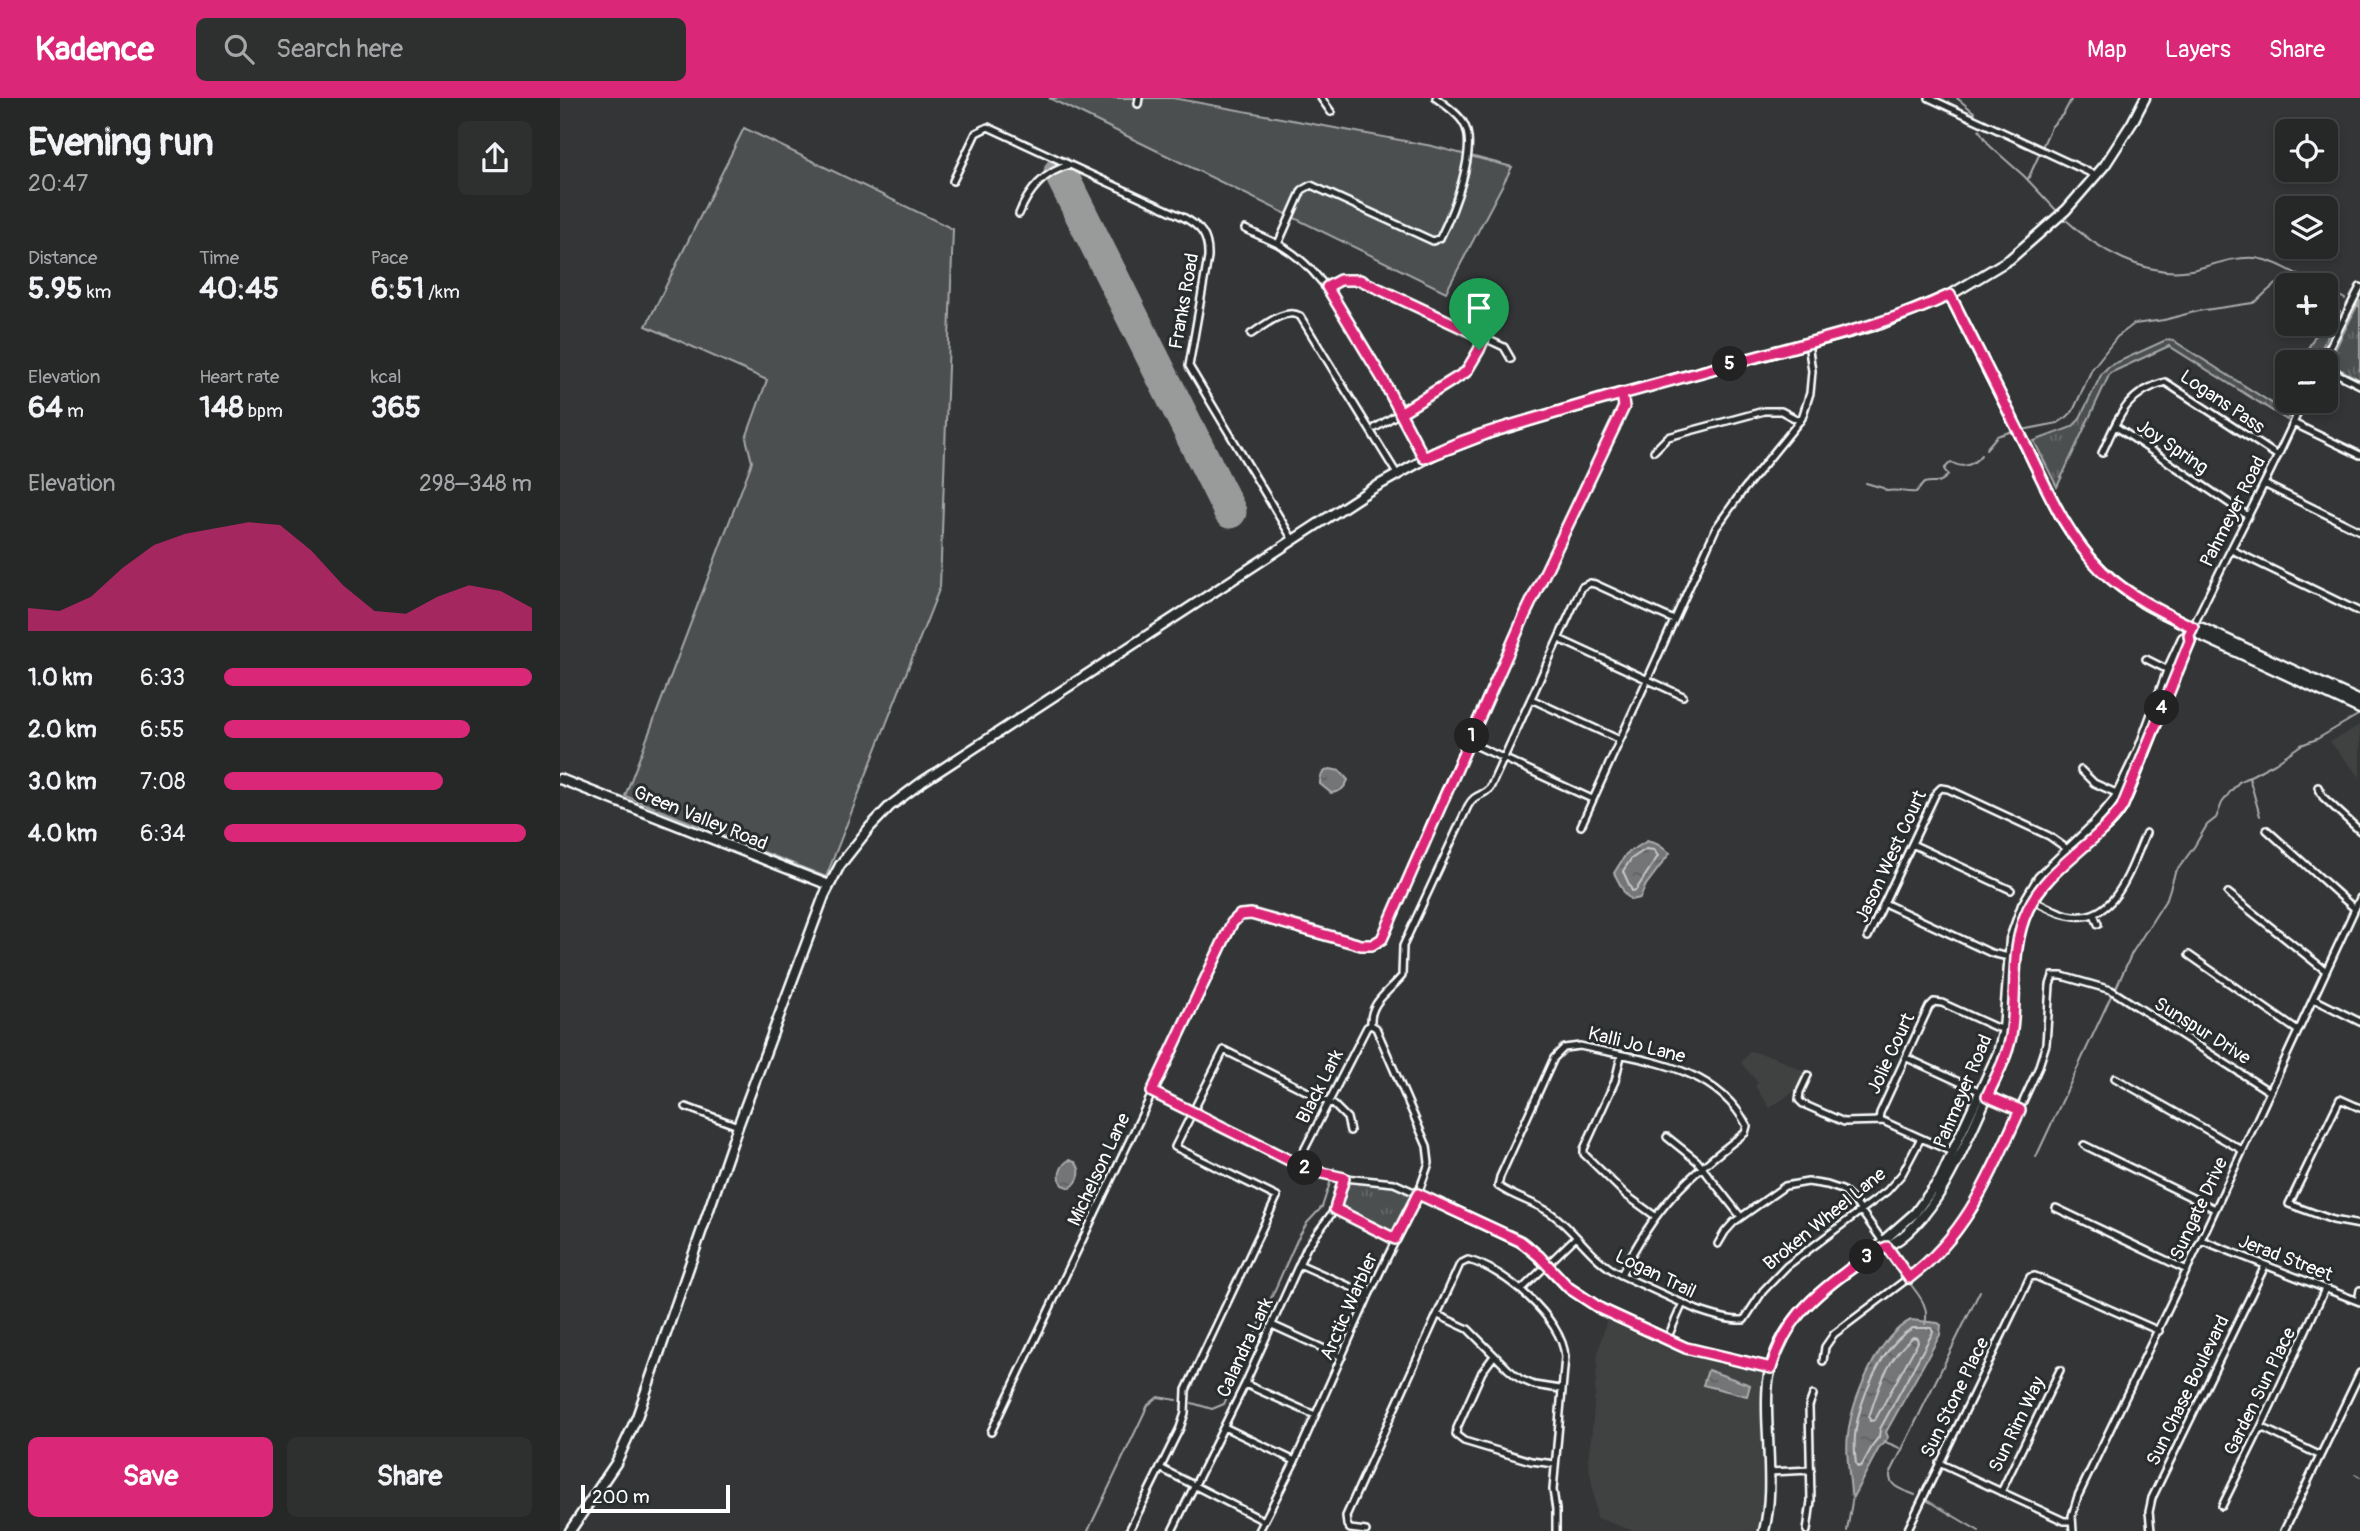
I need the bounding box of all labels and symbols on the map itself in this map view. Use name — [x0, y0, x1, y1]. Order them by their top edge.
street label: Franks Road — [1164, 251, 1204, 351]
pin — [1449, 278, 1509, 350]
pin: 5 — [1712, 346, 1748, 382]
street label: Logans Pass — [2175, 365, 2270, 439]
street label: Joy Spring — [2132, 414, 2213, 480]
street label: Pahmeyer Road — [2195, 452, 2271, 571]
pin: 4 — [2144, 690, 2180, 726]
pin: 1 — [1454, 718, 1490, 754]
street label: Green Valley Road — [630, 780, 771, 856]
street label: Jason West Court — [1850, 786, 1932, 926]
street label: Sunspur Drive — [2150, 992, 2256, 1070]
street label: Jolie Court — [1862, 1009, 1920, 1098]
street label: Kalli Jo Lane — [1586, 1021, 1688, 1069]
street label: Pahmeyer Road — [1928, 1031, 1998, 1152]
street label: Black Lark — [1291, 1045, 1349, 1128]
street label: Michelson Lane — [1062, 1108, 1136, 1230]
pin: 2 — [1288, 1150, 1322, 1186]
street label: Sungate Drive — [2165, 1153, 2233, 1264]
street label: Broken Wheel Lane — [1758, 1162, 1891, 1276]
street label: Jerad Street — [2235, 1229, 2336, 1287]
pin: 3 — [1850, 1240, 1884, 1274]
street label: Logan Trail — [1611, 1244, 1700, 1304]
street label: Arctic Warbler — [1314, 1249, 1383, 1364]
street label: Calandra Lark — [1211, 1294, 1279, 1401]
street label: Sun Chase Boulevard — [2141, 1311, 2235, 1470]
street label: Garden Sun Place — [2219, 1323, 2302, 1459]
street label: Sun Stone Place — [1915, 1333, 1995, 1462]
street label: Sun Rim Way — [1983, 1373, 2050, 1476]
scale bar — [581, 1482, 730, 1514]

